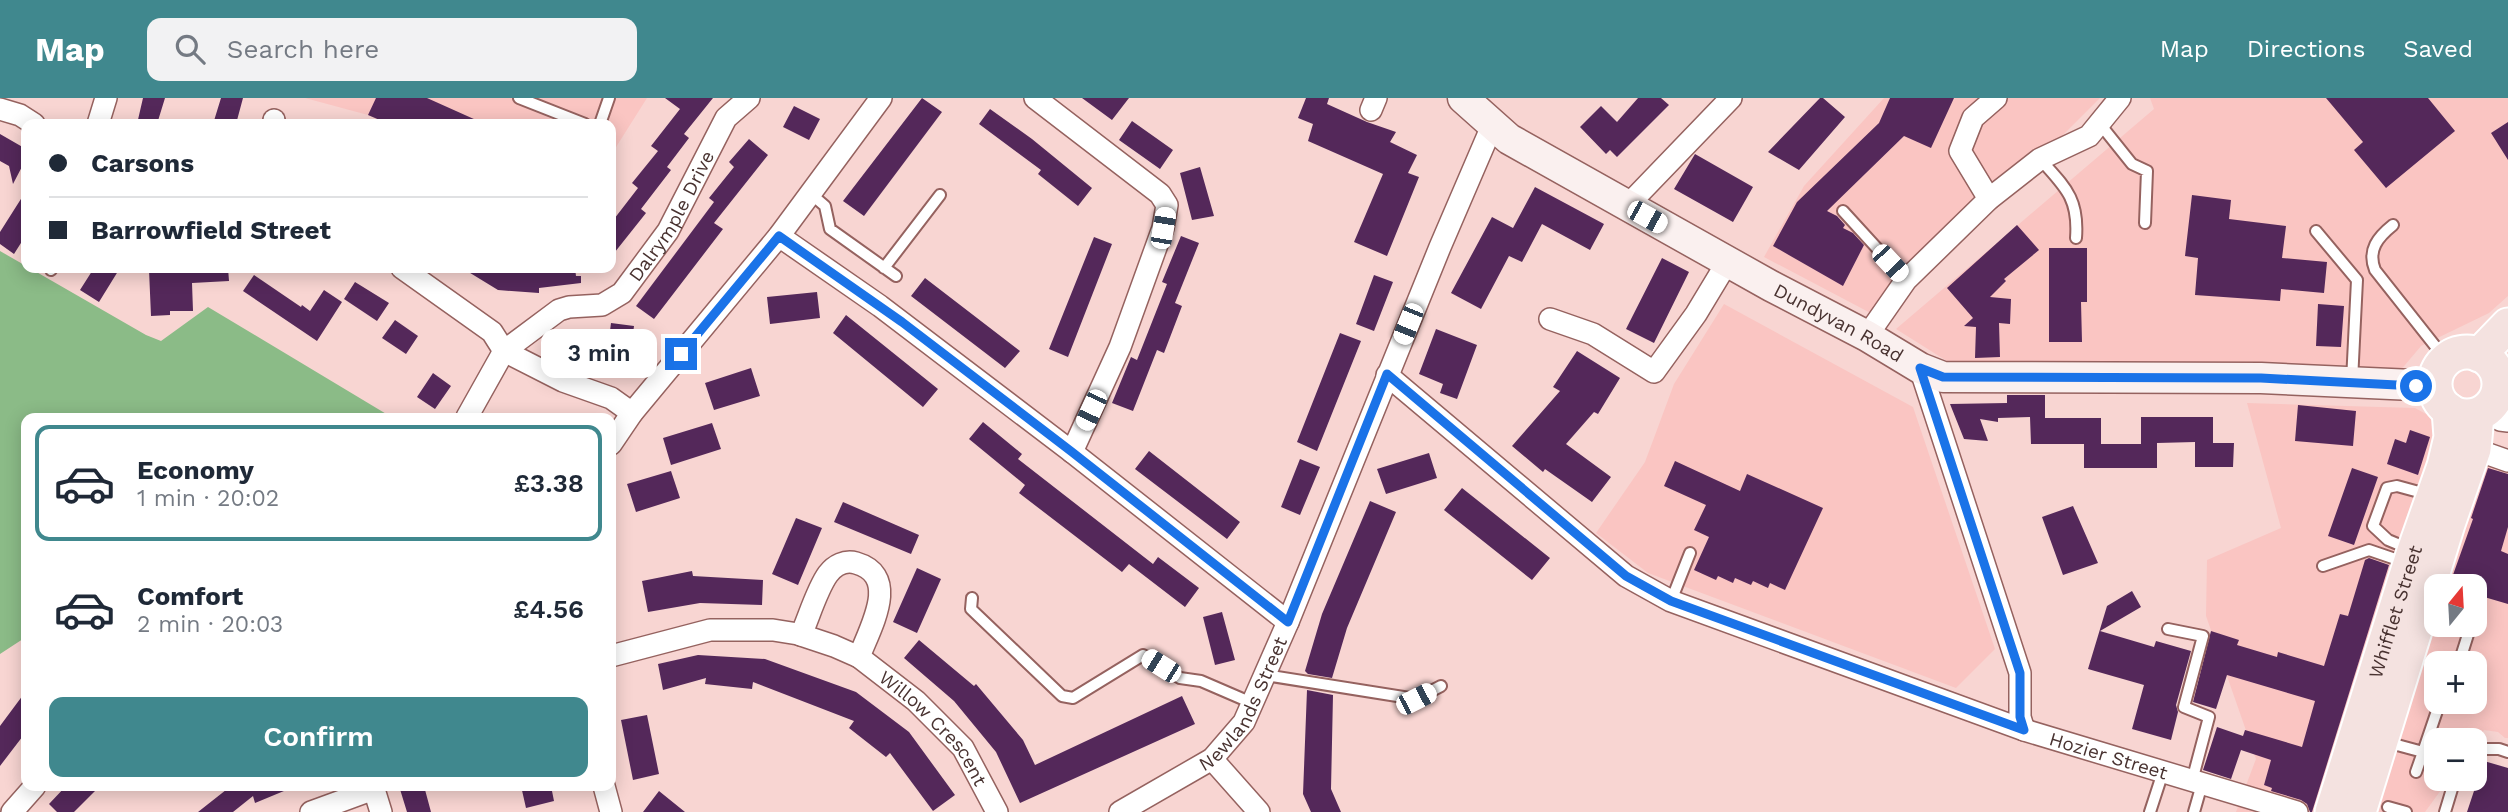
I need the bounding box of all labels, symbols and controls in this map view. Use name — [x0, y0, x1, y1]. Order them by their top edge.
search box — [147, 18, 637, 81]
text: Map — [35, 30, 105, 69]
icon: search — [171, 30, 209, 68]
text: Search here — [227, 34, 379, 64]
text: Map — [2160, 35, 2209, 63]
text: Directions — [2247, 35, 2365, 63]
text: Saved — [2403, 35, 2473, 63]
street label: Dalrymple Drive — [623, 147, 719, 286]
text: Carsons — [91, 148, 194, 178]
car — [1624, 198, 1671, 236]
car — [1150, 205, 1177, 251]
text: Barrowfield Street — [91, 215, 331, 245]
car — [1868, 240, 1913, 286]
street label: Dundyvan Road — [1770, 278, 1908, 367]
car — [1391, 301, 1426, 347]
callout: 3 min — [541, 330, 656, 378]
route end — [665, 338, 697, 370]
text: 3 min — [567, 340, 631, 367]
route start — [2400, 370, 2432, 402]
car — [1073, 387, 1110, 433]
icon: car — [53, 452, 116, 515]
text: Economy — [137, 455, 254, 485]
text: £3.38 — [514, 468, 584, 498]
text: 1 min · 20:02 — [137, 485, 279, 512]
street label: Whifflet Street — [2363, 542, 2427, 681]
north arrow — [2424, 574, 2487, 637]
map controls — [2424, 574, 2487, 791]
icon: car — [53, 578, 116, 641]
text: Comfort — [137, 581, 243, 611]
text: £4.56 — [513, 594, 584, 624]
text: 2 min · 20:03 — [137, 611, 283, 638]
street label: Newlands Street — [1195, 633, 1292, 776]
car — [1138, 646, 1185, 686]
button: + — [2424, 651, 2487, 714]
street label: Willow Crescent — [875, 665, 992, 790]
car — [1393, 680, 1440, 718]
button: Confirm — [49, 697, 588, 777]
street label: Hozier Street — [2047, 727, 2171, 784]
button: − — [2424, 728, 2487, 791]

